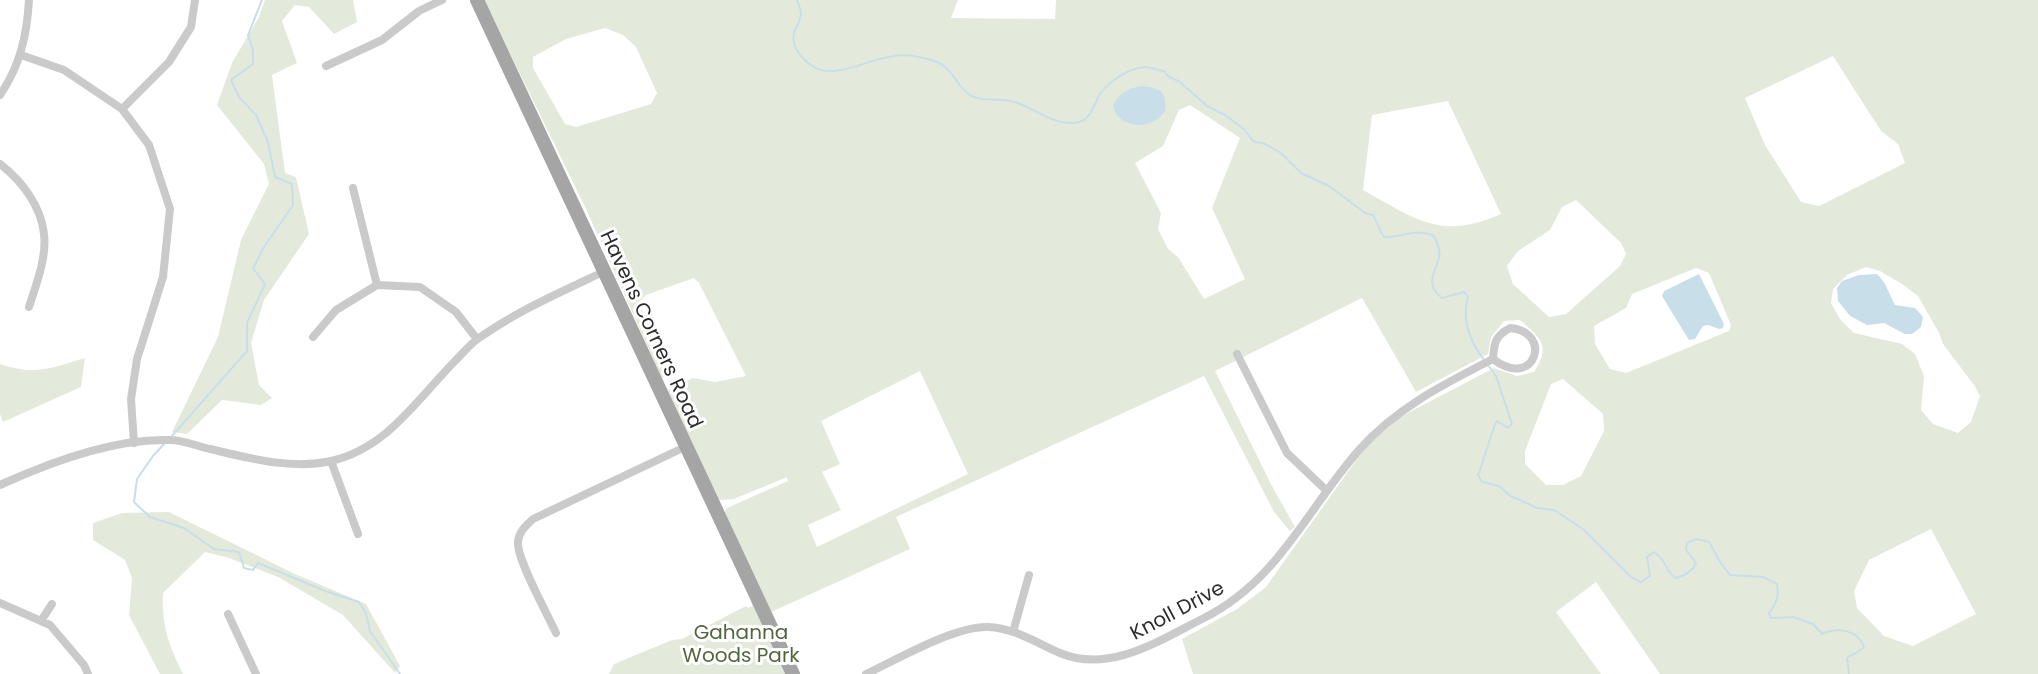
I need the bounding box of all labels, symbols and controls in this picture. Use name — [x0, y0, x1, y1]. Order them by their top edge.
street label: Havens Corners Road — [594, 225, 710, 433]
street label: Knoll Drive — [1125, 573, 1229, 647]
park label: Gahanna Woods Park — [682, 618, 800, 669]

